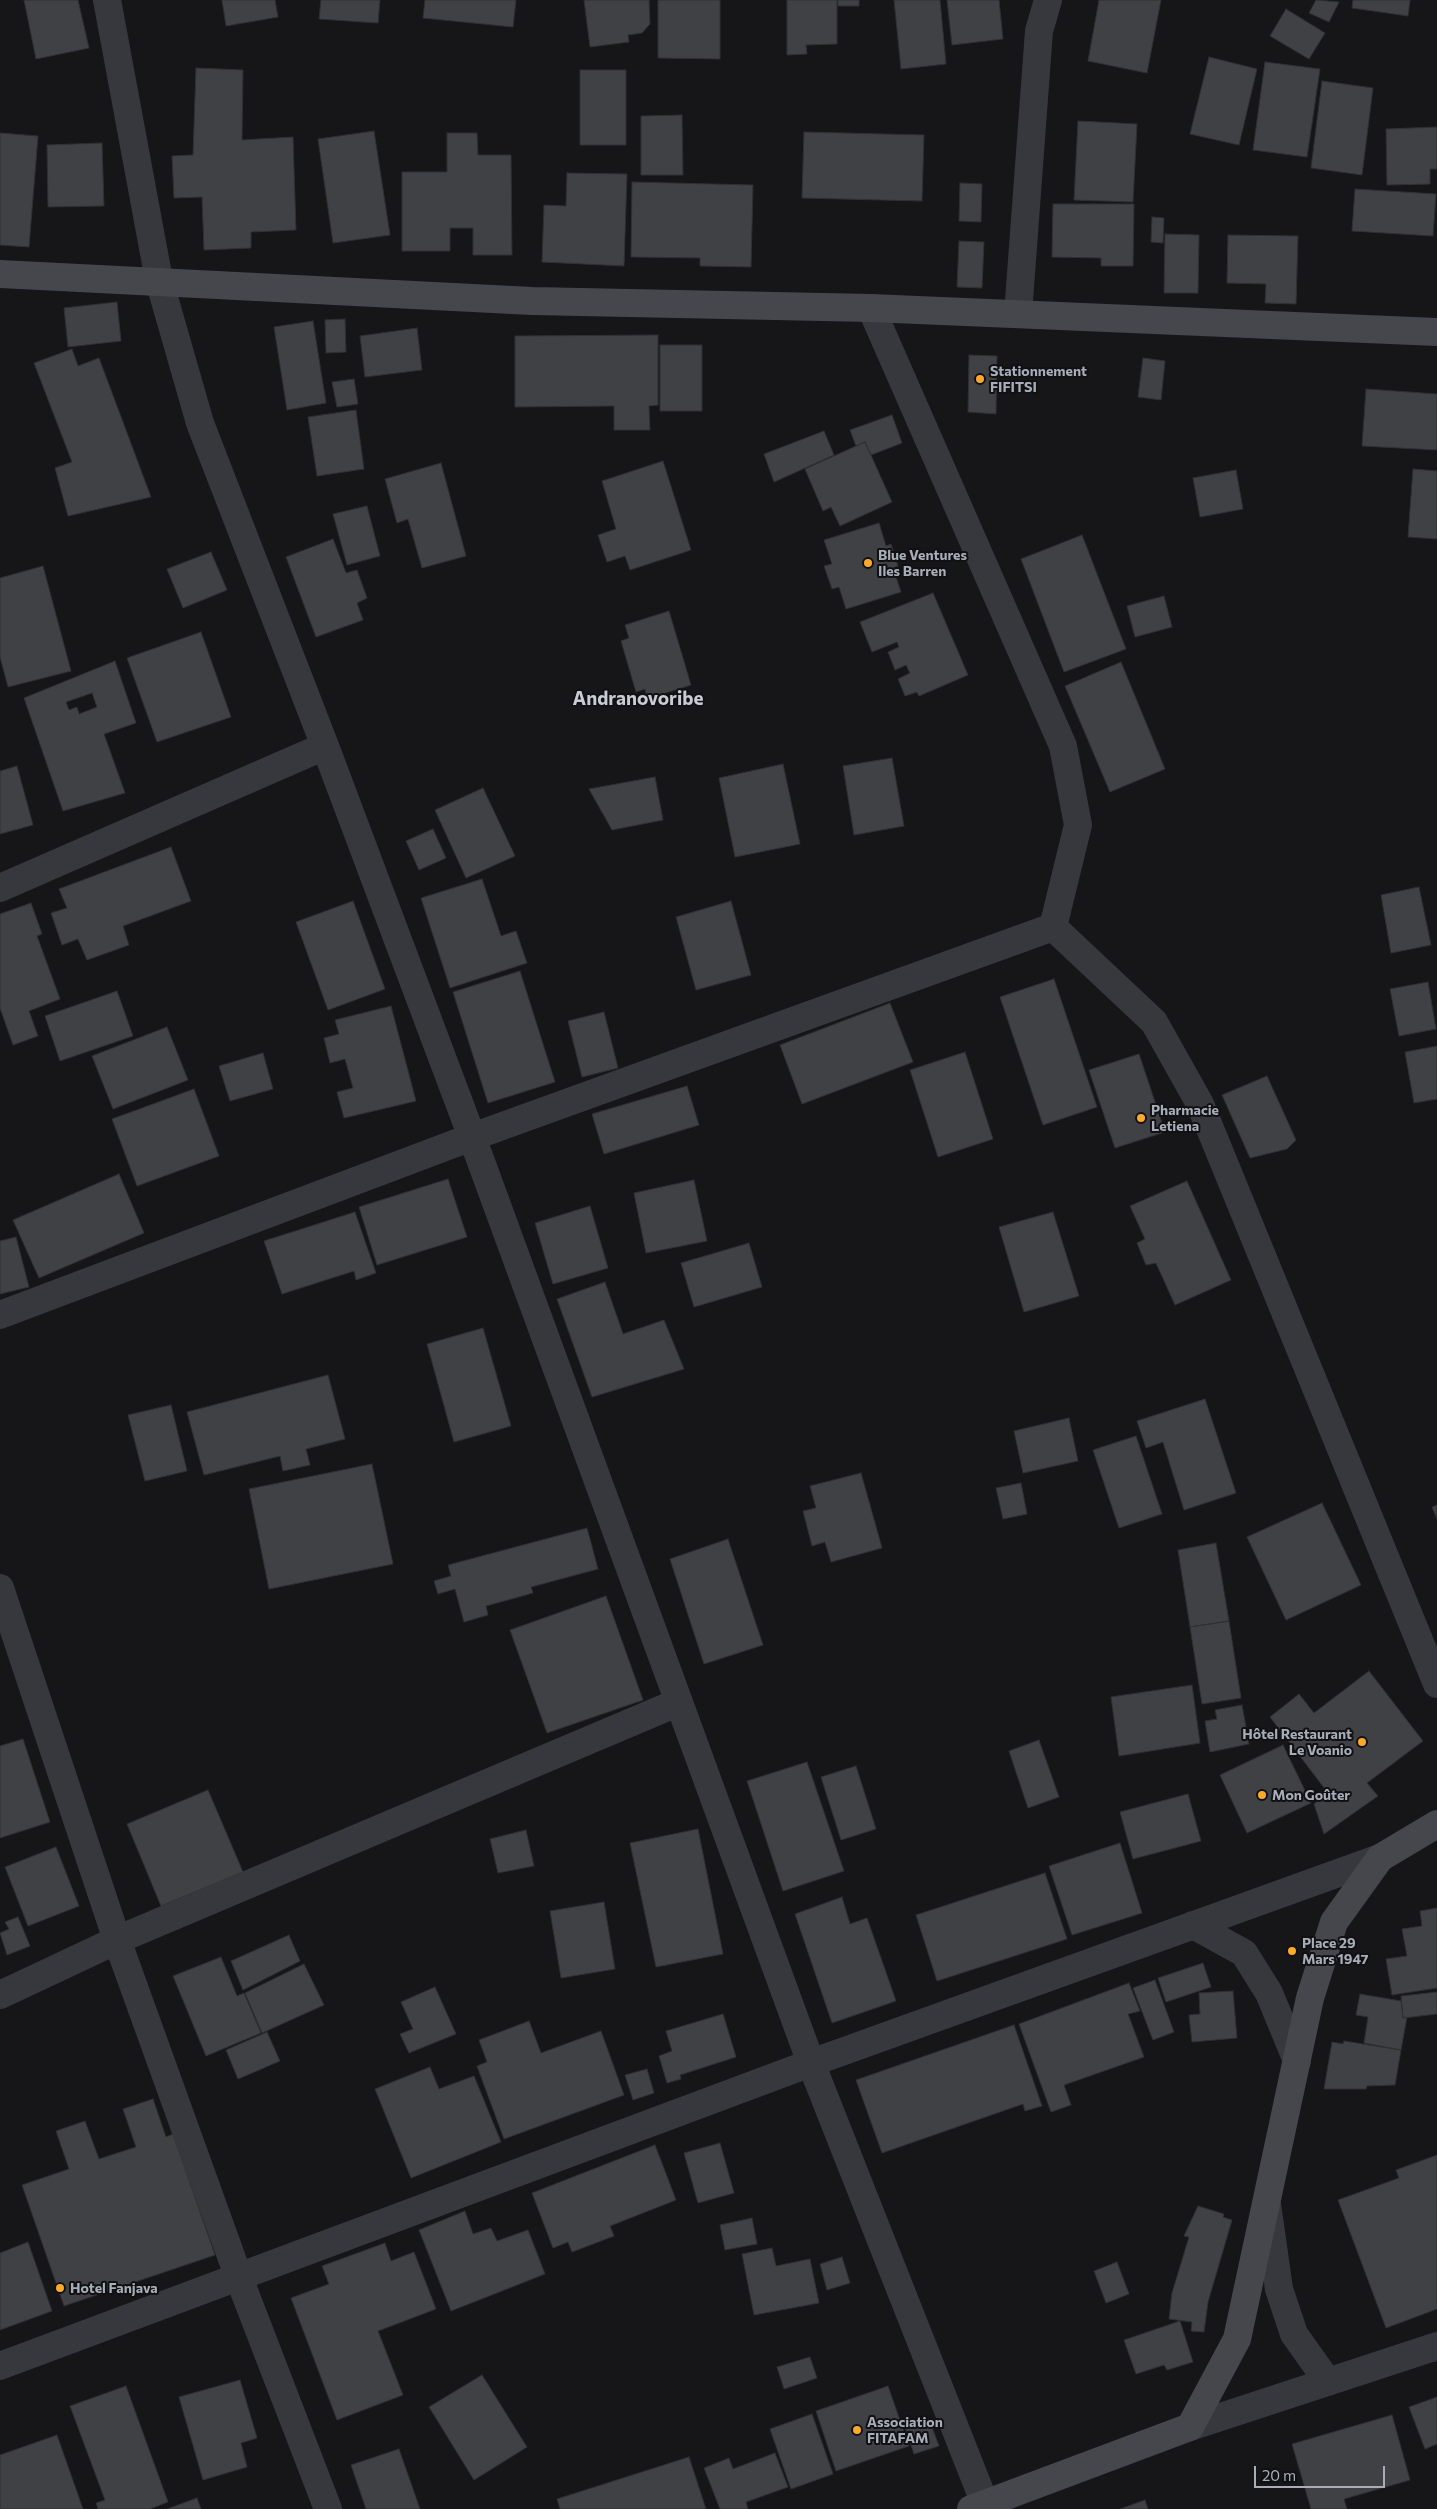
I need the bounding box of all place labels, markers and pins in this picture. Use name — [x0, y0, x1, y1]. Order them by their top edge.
place label: Stationnement FIFITSI — [990, 363, 1087, 396]
marker: Stationnement FIFITSI — [974, 373, 986, 385]
place label: Blue Ventures Iles Barren — [878, 547, 967, 580]
marker: Blue Ventures Iles Barren — [862, 557, 874, 569]
place label: Pharmacie Letiena — [1151, 1102, 1219, 1134]
marker: Pharmacie Letiena — [1135, 1112, 1147, 1124]
place label: Hôtel Restaurant Le Voanio — [1242, 1726, 1352, 1758]
marker: Hôtel Restaurant Le Voanio — [1356, 1736, 1368, 1748]
place label: Mon Goûter — [1272, 1787, 1350, 1803]
marker: Mon Goûter — [1256, 1789, 1268, 1801]
place label: Place 29 Mars 1947 — [1302, 1935, 1368, 1968]
marker: Place 29 Mars 1947 — [1286, 1945, 1298, 1957]
place label: Hotel Fanjava — [70, 2280, 158, 2296]
marker: Hotel Fanjava — [54, 2282, 66, 2294]
place label: Association FITAFAM — [867, 2414, 943, 2446]
marker: Association FITAFAM — [851, 2424, 863, 2436]

